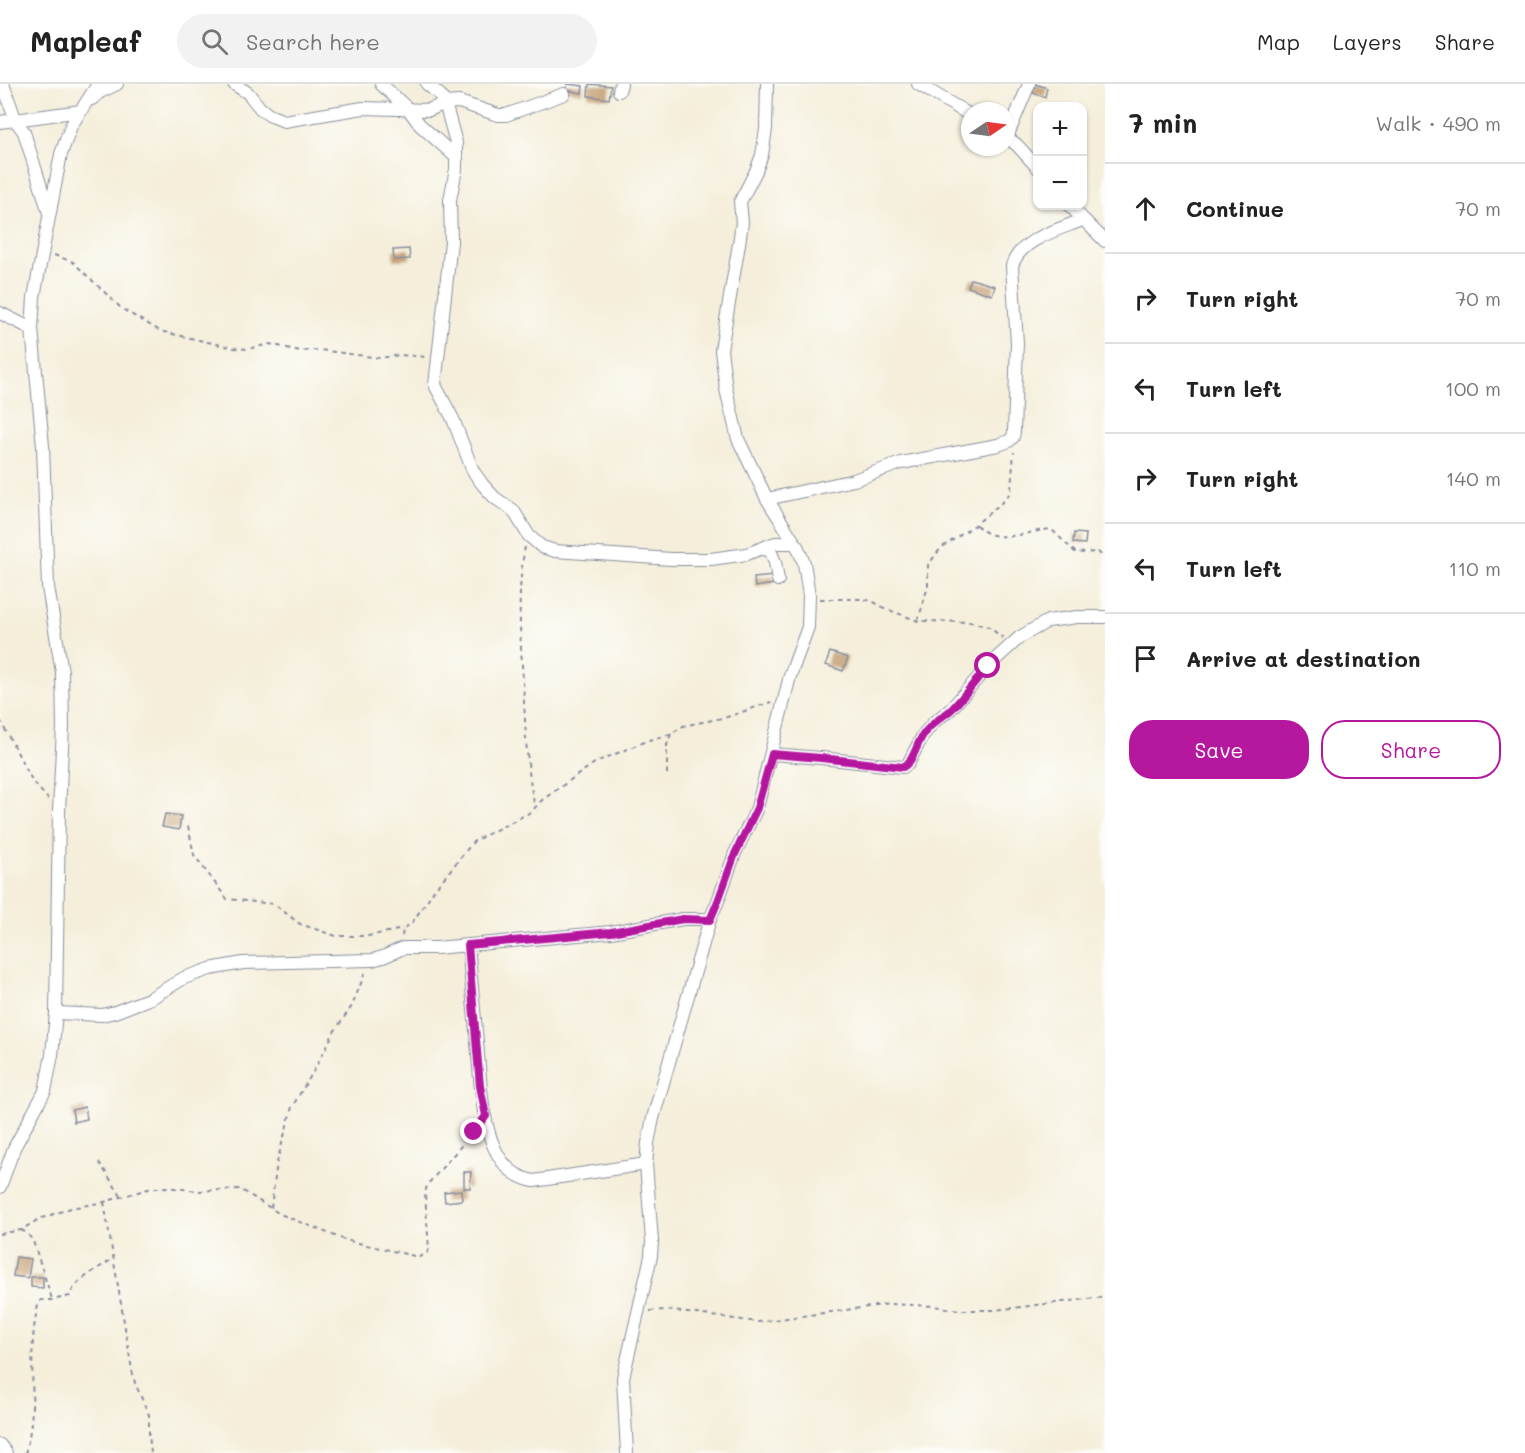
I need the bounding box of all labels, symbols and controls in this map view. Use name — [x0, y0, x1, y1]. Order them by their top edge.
search box — [177, 14, 597, 68]
text: Mapleaf — [30, 23, 141, 59]
icon: search — [198, 25, 231, 58]
text: Search here — [246, 27, 380, 56]
text: Map — [1257, 28, 1300, 55]
text: Layers — [1333, 28, 1402, 55]
text: Share — [1435, 28, 1495, 55]
north arrow — [961, 102, 1015, 156]
map controls — [1033, 102, 1087, 210]
button: + — [1033, 102, 1087, 156]
text: 7 min — [1129, 106, 1197, 140]
text: Walk · 490 m — [1376, 110, 1501, 136]
button: − — [1033, 156, 1087, 210]
icon: ahead — [1129, 192, 1162, 225]
text: Continue — [1186, 194, 1284, 223]
text: 70 m — [1455, 195, 1501, 221]
icon: right — [1129, 282, 1162, 315]
text: Turn right — [1186, 284, 1298, 313]
text: 70 m — [1455, 285, 1501, 311]
icon: left — [1129, 372, 1162, 405]
text: Turn left — [1186, 374, 1282, 403]
text: 100 m — [1445, 375, 1501, 401]
icon: right — [1129, 462, 1162, 495]
text: Turn right — [1186, 464, 1298, 493]
text: 140 m — [1446, 465, 1501, 491]
icon: left — [1129, 552, 1162, 585]
text: Turn left — [1186, 554, 1282, 583]
text: 110 m — [1448, 555, 1501, 581]
icon: arrive — [1129, 642, 1162, 675]
text: Arrive at destination — [1186, 644, 1421, 673]
route start — [974, 652, 1000, 678]
button: Save — [1129, 720, 1309, 779]
button: Share — [1321, 720, 1501, 779]
route end — [460, 1118, 486, 1144]

